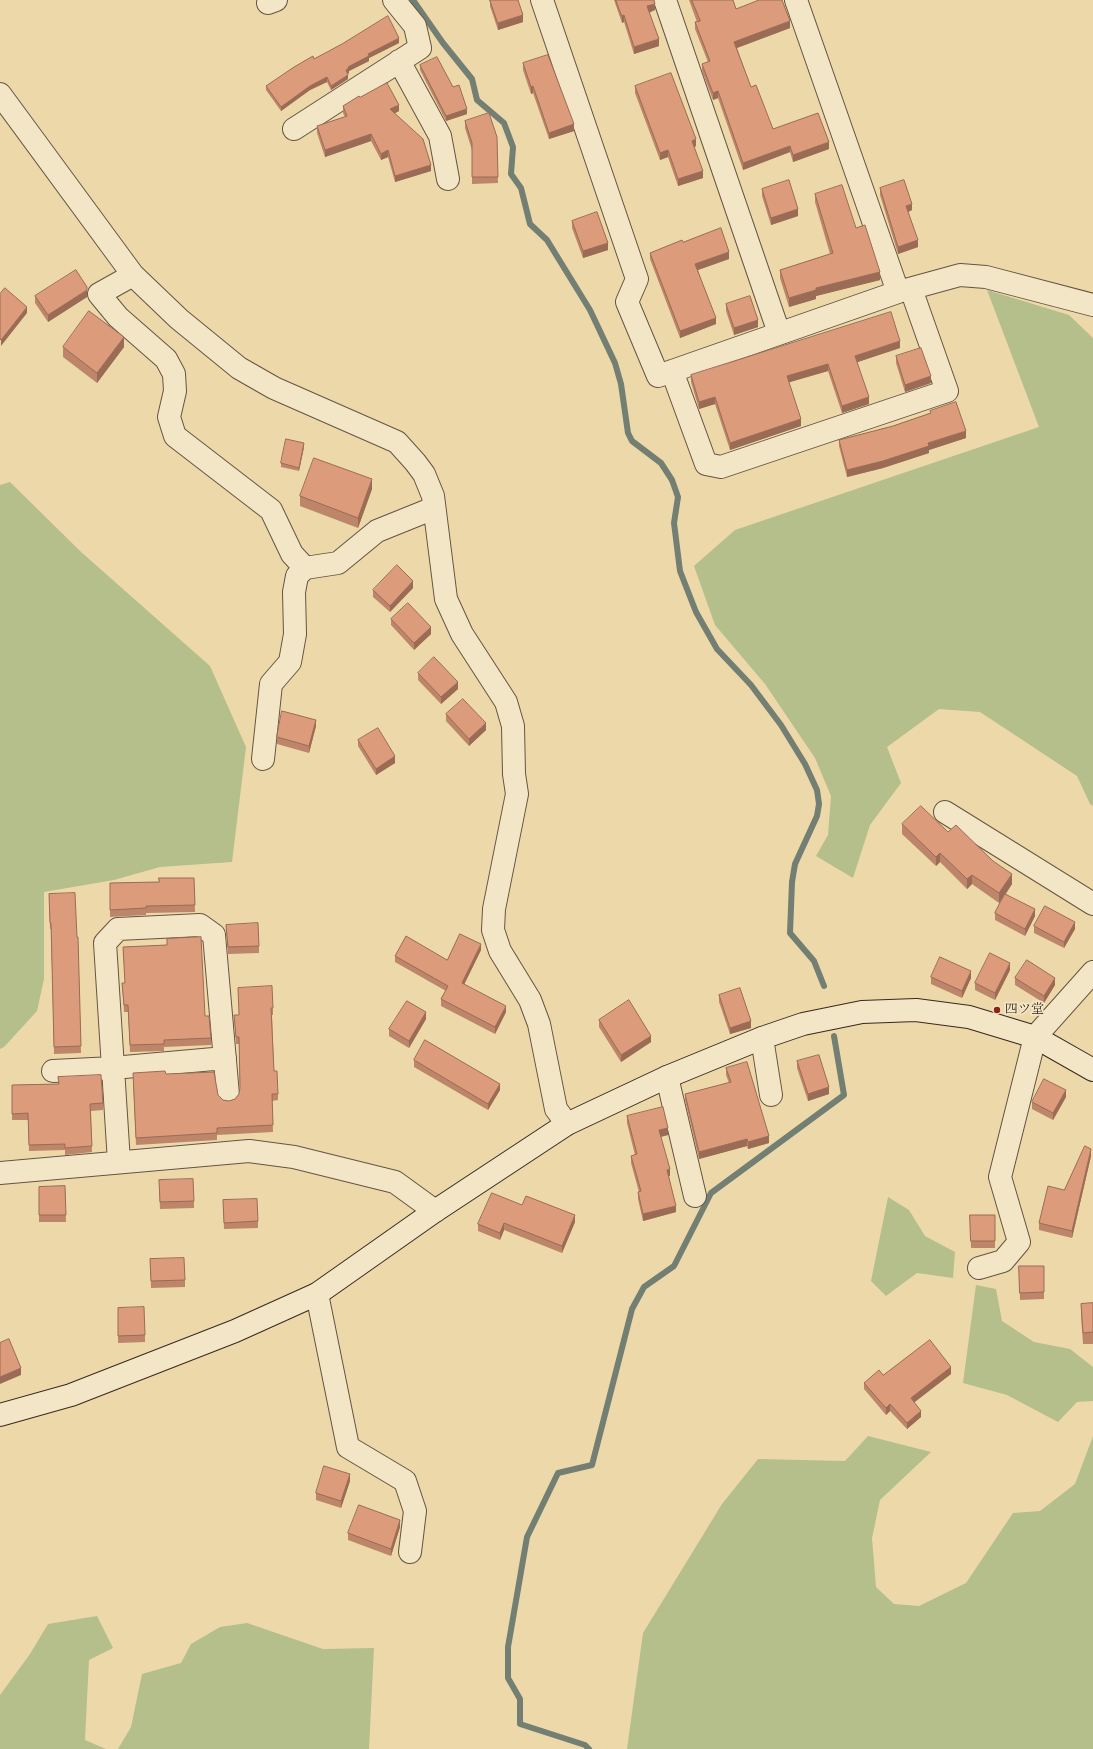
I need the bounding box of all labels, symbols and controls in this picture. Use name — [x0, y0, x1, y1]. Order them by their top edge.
place label: 四ツ堂 — [1005, 1002, 1044, 1018]
marker: 四ツ堂 — [992, 1005, 1002, 1015]

